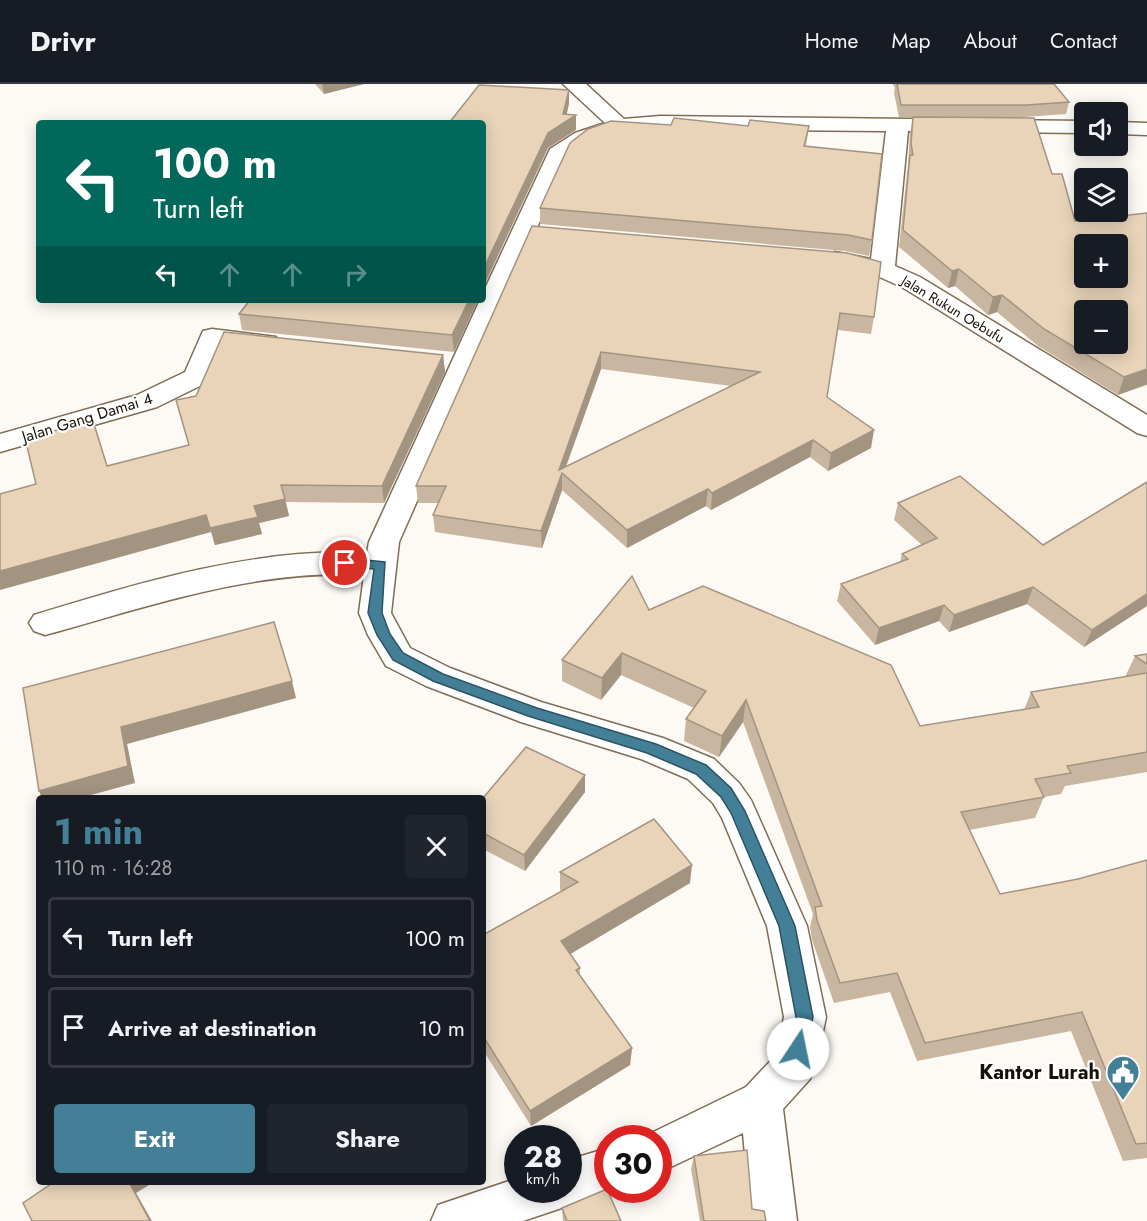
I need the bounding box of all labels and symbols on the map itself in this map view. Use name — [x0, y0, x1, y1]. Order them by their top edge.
street label: Jalan Rukun Oebufu — [896, 269, 1008, 348]
street label: Jalan Gang Damai 4 — [17, 387, 155, 449]
pin — [319, 537, 370, 588]
position arrow — [766, 1017, 830, 1081]
public building icon: Kantor Lurah — [1105, 1054, 1141, 1101]
place label: Kantor Lurah — [979, 1058, 1100, 1087]
speed limit sign: 30 — [594, 1125, 672, 1203]

